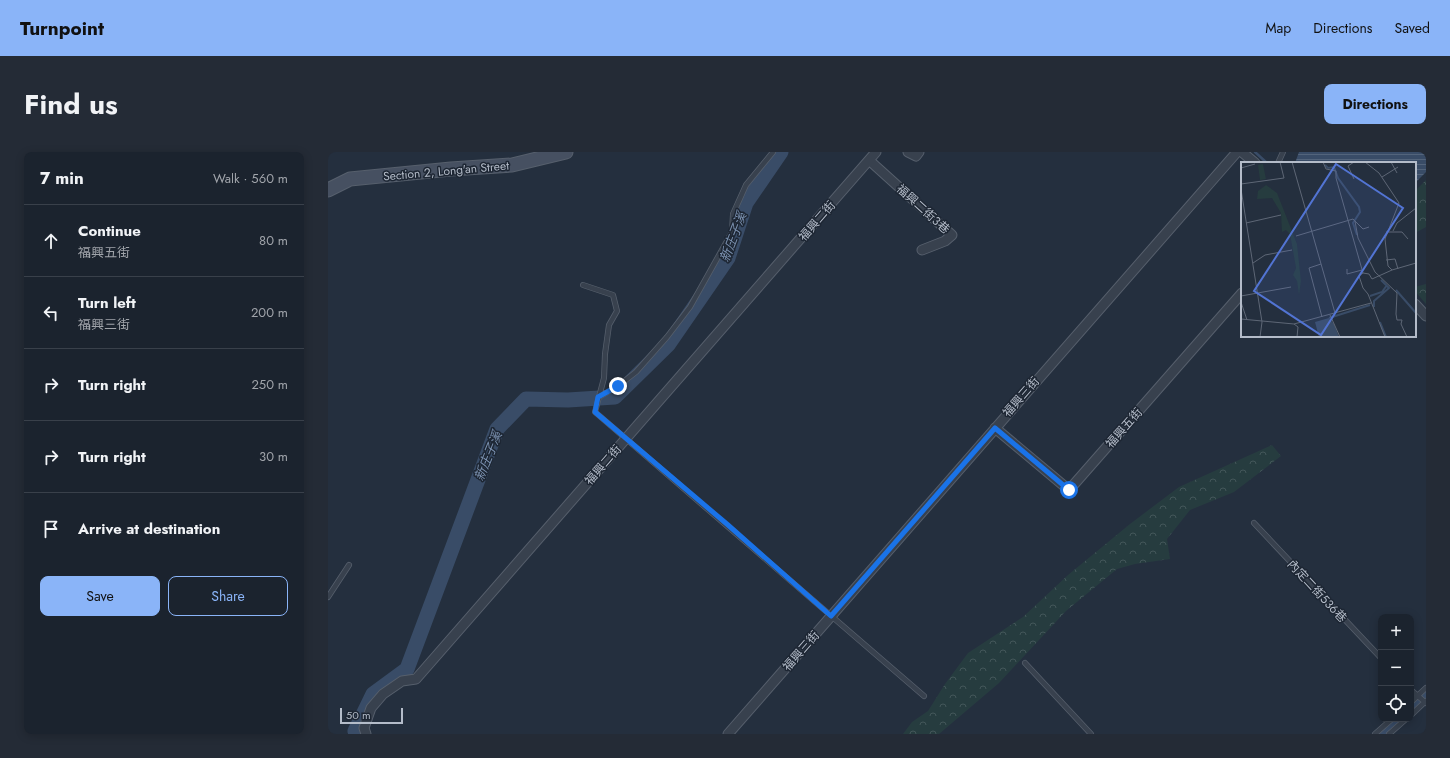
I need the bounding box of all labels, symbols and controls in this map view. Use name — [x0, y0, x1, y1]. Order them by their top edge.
text: Turnpoint — [20, 15, 104, 42]
text: Map — [1265, 18, 1291, 38]
text: Directions — [1313, 18, 1373, 38]
text: Saved — [1395, 18, 1430, 38]
text: Find us — [24, 84, 118, 125]
button: Directions — [1324, 84, 1426, 124]
street label: Section 2, Long'an Street — [382, 157, 510, 185]
inset map — [1241, 162, 1416, 337]
text: 7 min — [40, 166, 84, 190]
text: Walk · 560 m — [213, 169, 288, 188]
street label: 福興二街3巷 — [892, 180, 954, 238]
street label: 福興二街 — [794, 197, 840, 245]
water label: 新庄子溪 — [715, 207, 752, 265]
text: Continue — [78, 220, 141, 242]
icon: ahead — [40, 230, 62, 252]
text: 80 m — [259, 231, 288, 250]
text: 福興五街 — [78, 243, 130, 262]
text: Turn left — [78, 292, 136, 314]
icon: left — [40, 302, 62, 324]
text: 200 m — [251, 303, 288, 322]
text: 福興三街 — [78, 315, 130, 334]
street label: 福興三街 — [998, 373, 1044, 421]
icon: right — [40, 374, 62, 396]
text: Turn right — [78, 374, 146, 396]
text: 250 m — [251, 375, 288, 394]
route end — [609, 377, 627, 395]
street label: 福興五街 — [1101, 404, 1147, 452]
water label: 新庄子溪 — [469, 426, 507, 484]
street label: 福興二街 — [580, 441, 626, 489]
icon: right — [40, 446, 62, 468]
text: Turn right — [78, 446, 146, 468]
text: 30 m — [259, 447, 288, 466]
route start — [1060, 481, 1078, 499]
icon: arrive — [40, 518, 62, 540]
text: Arrive at destination — [78, 518, 220, 540]
street label: 內定二街536巷 — [1283, 556, 1351, 626]
button: Save — [40, 576, 160, 616]
button: Share — [168, 576, 288, 616]
map controls — [1378, 614, 1414, 722]
button: + — [1378, 614, 1414, 650]
street label: 福興三街 — [778, 627, 824, 675]
button: − — [1378, 650, 1414, 686]
button: locate — [1378, 686, 1414, 722]
scale bar — [340, 706, 403, 725]
text: 50 m — [346, 707, 371, 723]

